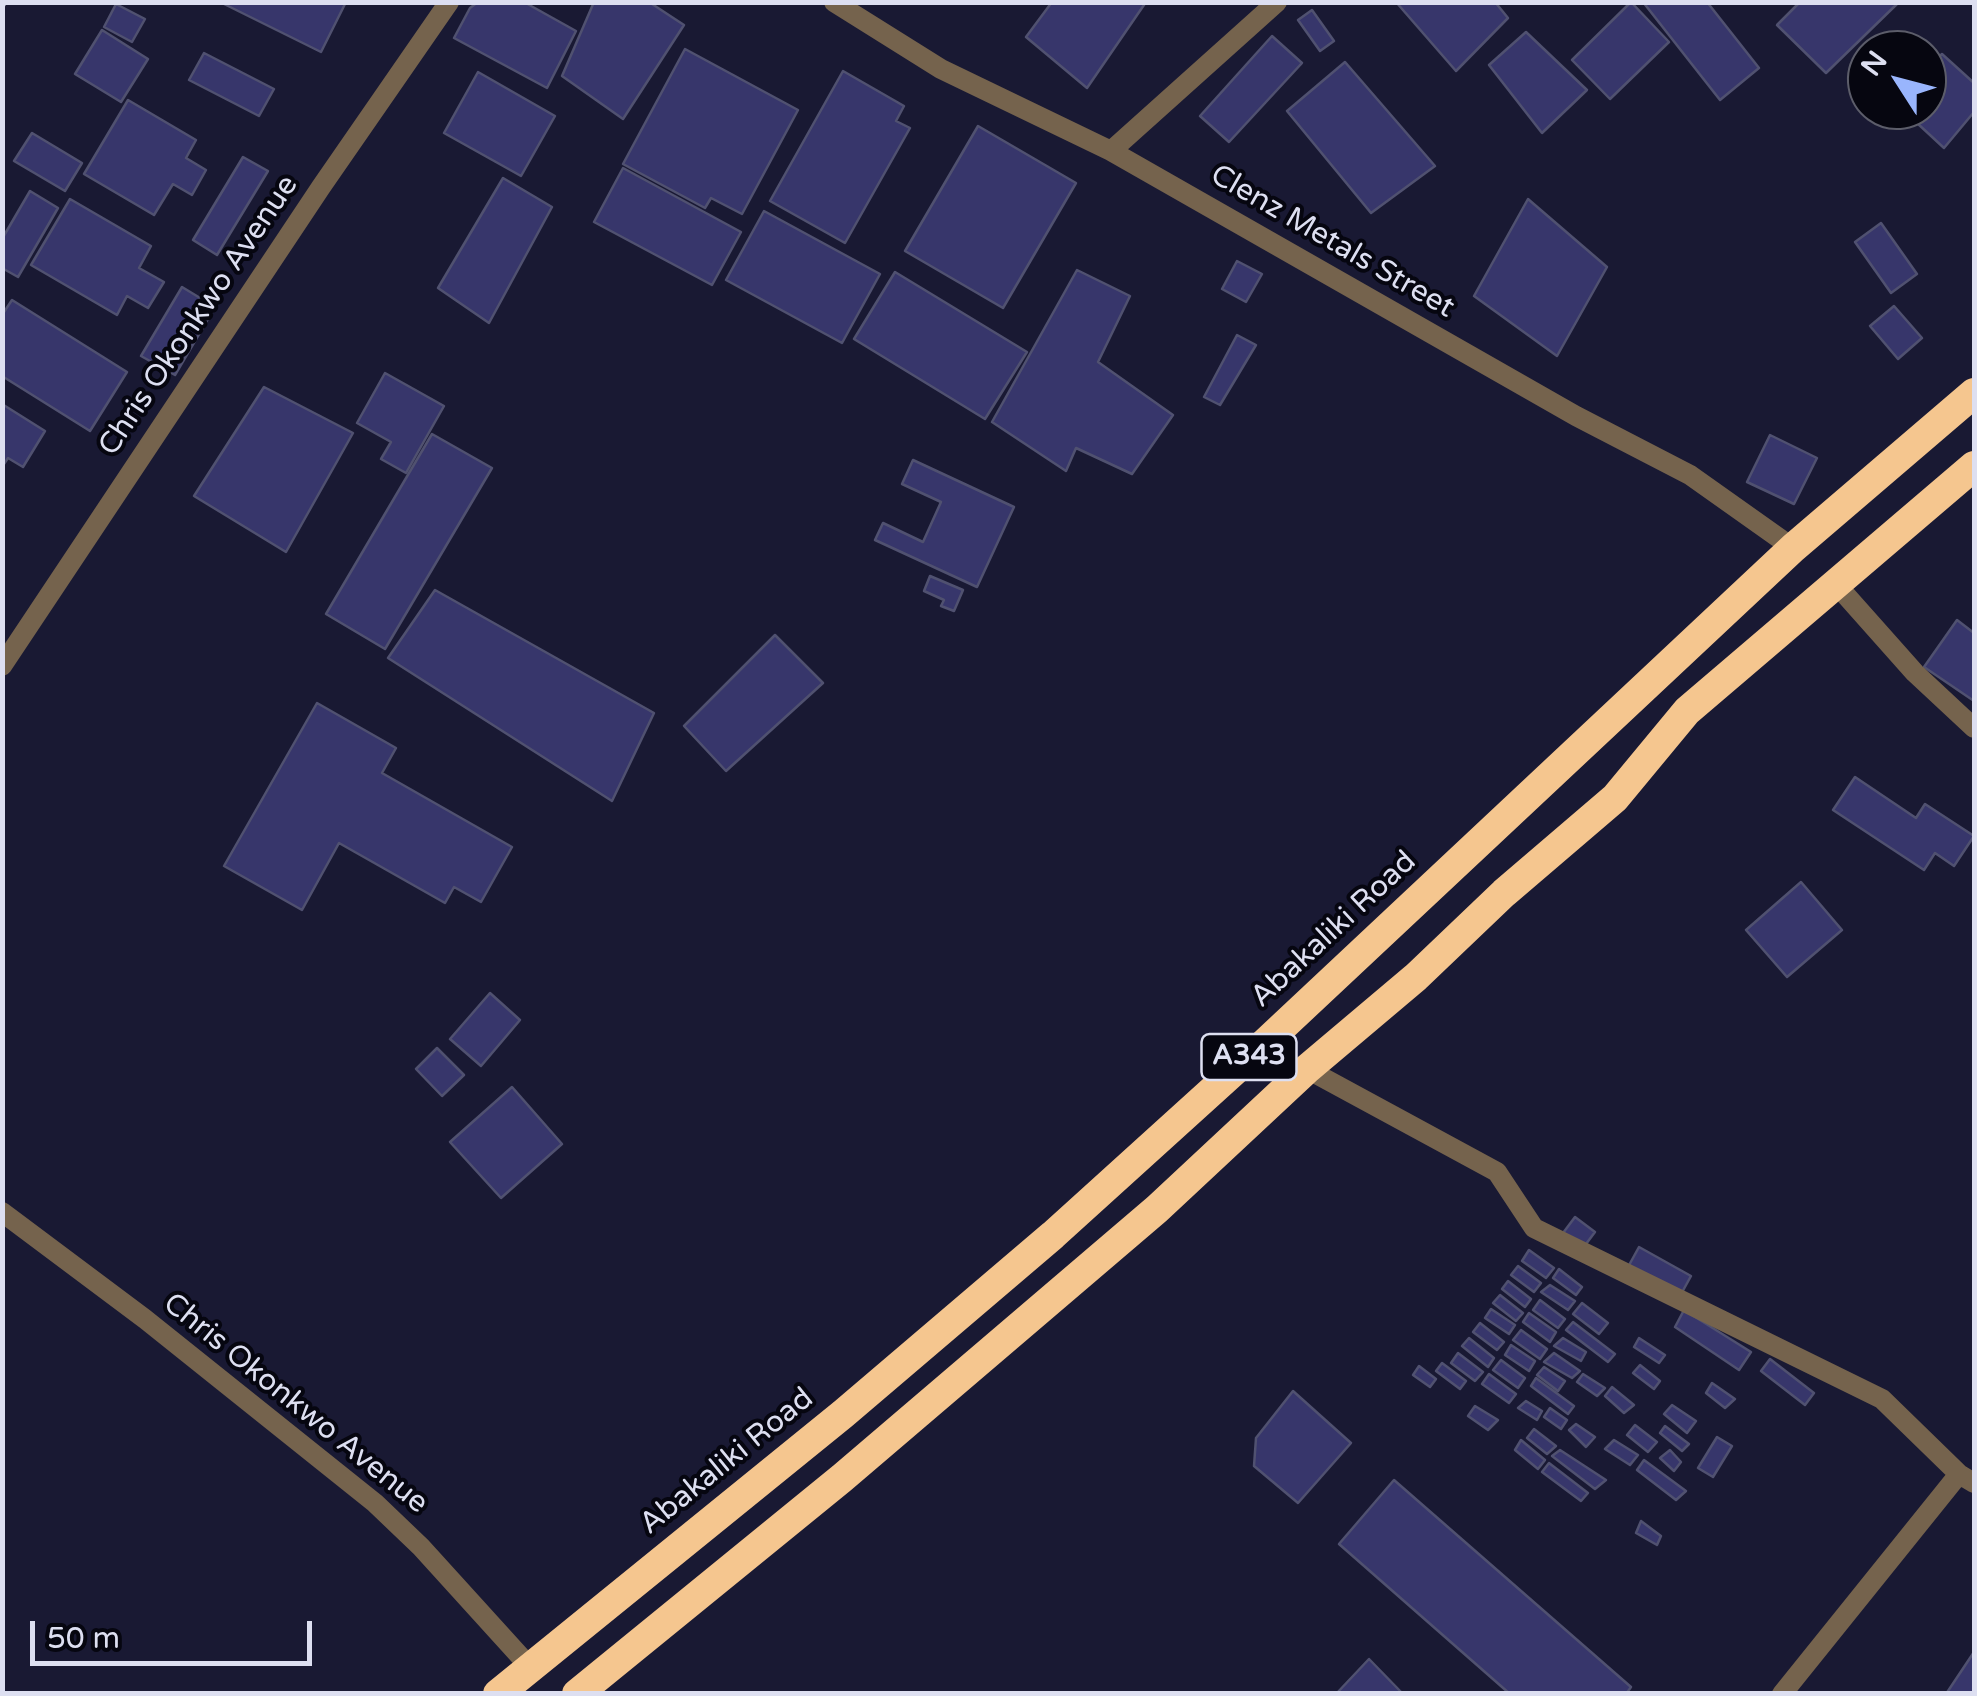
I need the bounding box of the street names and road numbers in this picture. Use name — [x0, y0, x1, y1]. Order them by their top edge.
street label: Clenz Metals Street — [1204, 158, 1460, 326]
street label: Chris Okonkwo Avenue — [92, 169, 306, 463]
street label: Abakaliki Road — [1244, 844, 1424, 1016]
road number: A343 — [1202, 1034, 1296, 1080]
street label: Chris Okonkwo Avenue — [155, 1286, 435, 1522]
street label: Abakaliki Road — [633, 1381, 821, 1543]

